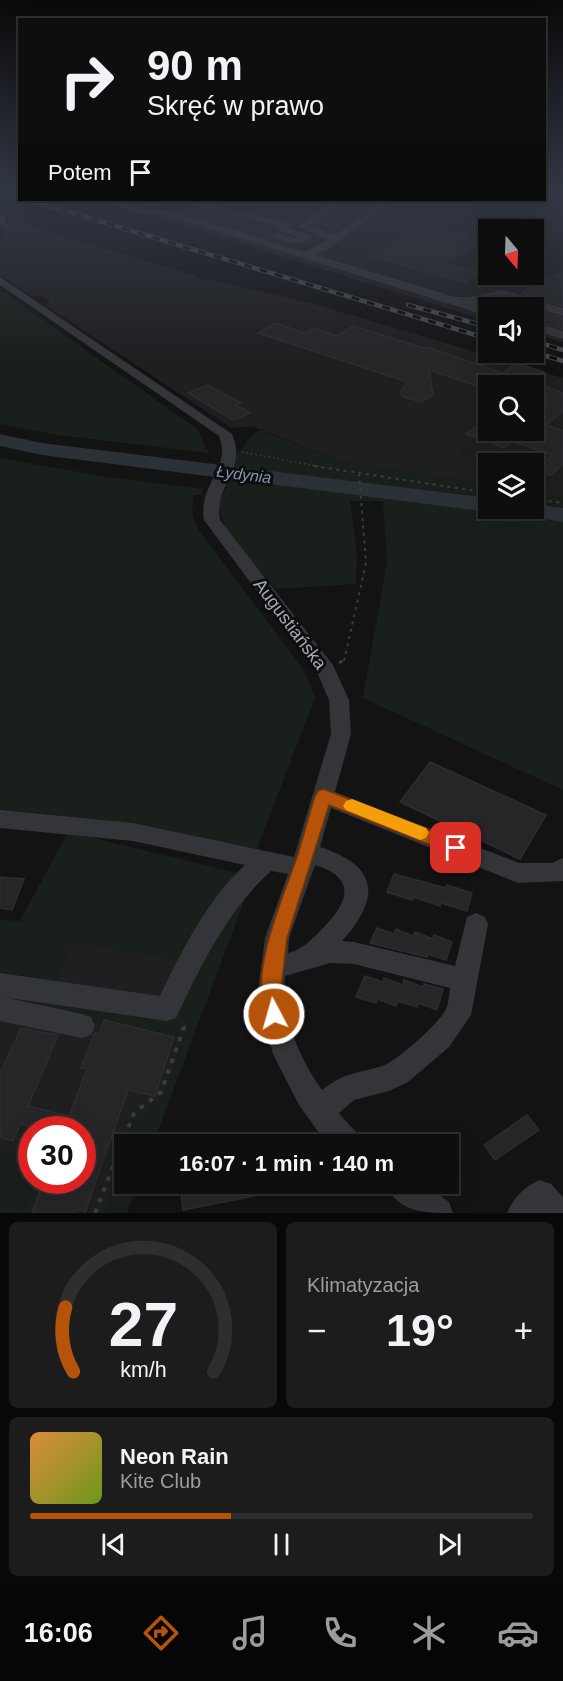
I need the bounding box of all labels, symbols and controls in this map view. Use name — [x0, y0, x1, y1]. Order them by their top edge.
icon: right — [48, 42, 126, 120]
text: 90 m — [147, 42, 243, 89]
text: Skręć w prawo — [147, 91, 324, 121]
icon: arrive — [124, 156, 157, 189]
text: Potem — [48, 160, 112, 185]
north arrow — [478, 219, 544, 285]
map controls — [478, 219, 544, 519]
button: sound — [478, 297, 544, 363]
button: search — [478, 375, 544, 441]
button: layers — [478, 453, 544, 519]
water label: Łydynia — [216, 463, 272, 486]
street label: Augustiańska — [249, 575, 331, 674]
pin — [430, 822, 481, 873]
icon: arrive — [439, 831, 472, 864]
position arrow — [242, 982, 306, 1046]
speed limit sign: 30 — [18, 1116, 96, 1194]
text: 16:07 · 1 min · 140 m — [179, 1151, 394, 1176]
text: Klimatyzacja — [307, 1274, 419, 1296]
text: 27 — [108, 1290, 178, 1359]
text: 19° — [386, 1305, 454, 1356]
text: − — [307, 1312, 326, 1349]
text: + — [514, 1312, 533, 1349]
text: km/h — [120, 1358, 166, 1382]
text: Neon Rain — [120, 1444, 229, 1469]
text: Kite Club — [120, 1470, 201, 1492]
icon: previous — [97, 1528, 130, 1561]
icon: pause — [265, 1528, 298, 1561]
icon: next — [433, 1528, 466, 1561]
icon: directions — [140, 1612, 182, 1654]
icon: music — [229, 1612, 271, 1654]
icon: phone — [319, 1612, 361, 1654]
icon: climate — [408, 1612, 450, 1654]
icon: car — [497, 1612, 539, 1654]
text: 16:06 — [24, 1618, 93, 1648]

